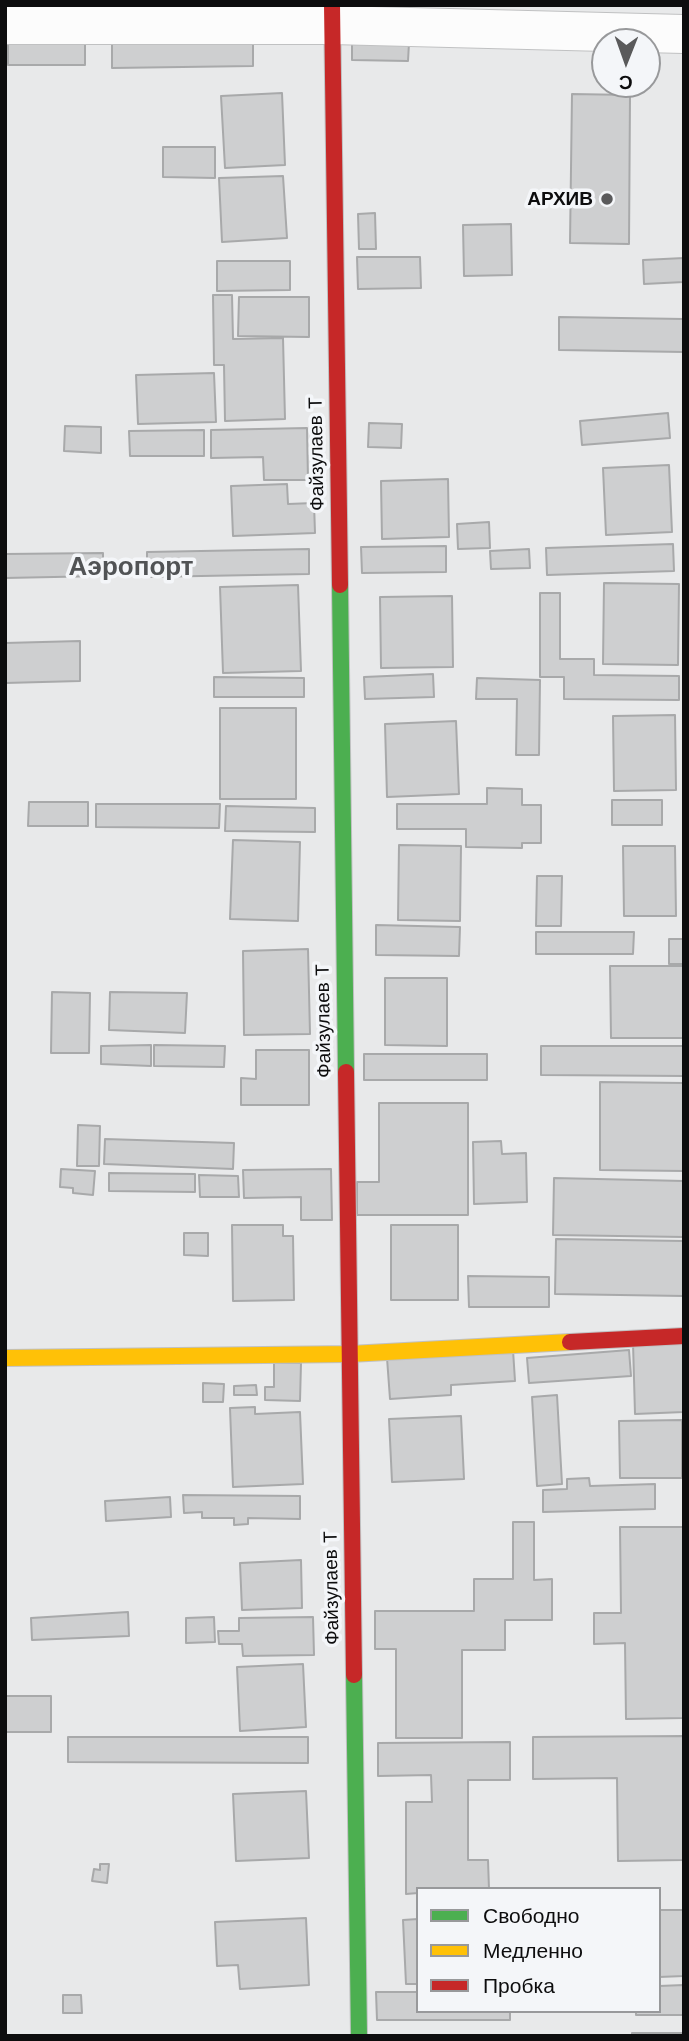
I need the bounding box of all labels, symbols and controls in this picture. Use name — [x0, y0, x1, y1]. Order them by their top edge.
north arrow — [591, 28, 661, 98]
text: С — [619, 71, 633, 94]
place label: АРХИВ — [527, 188, 593, 210]
marker: АРХИВ — [599, 191, 615, 207]
street label: Файзулаев Т — [305, 397, 329, 511]
district label: Аэропорт — [68, 551, 194, 583]
street label: Файзулаев Т — [312, 964, 336, 1078]
street label: Файзулаев Т — [320, 1531, 344, 1645]
legend — [416, 1887, 661, 2013]
text: Свободно — [483, 1903, 580, 1928]
text: Медленно — [483, 1938, 583, 1963]
text: Пробка — [483, 1973, 555, 1998]

